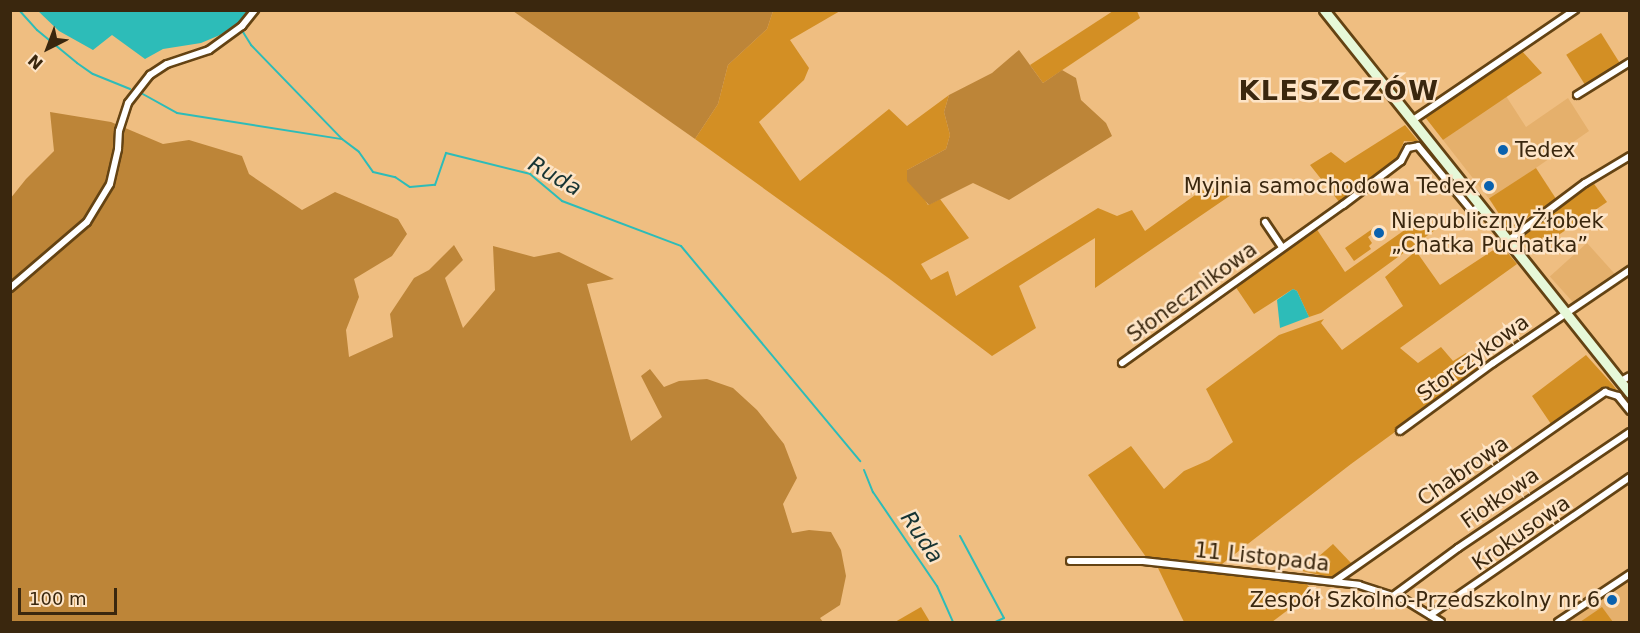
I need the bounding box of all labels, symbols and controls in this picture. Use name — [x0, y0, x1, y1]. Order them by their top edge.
north arrow — [18, 18, 78, 78]
text: N — [24, 50, 47, 73]
district label: KLESZCZÓW — [1238, 75, 1440, 107]
place label: Tedex — [1515, 137, 1575, 163]
marker: Tedex — [1496, 143, 1510, 157]
water label: Ruda — [524, 150, 586, 202]
place label: Myjnia samochodowa Tedex — [1184, 173, 1477, 199]
marker: Myjnia samochodowa Tedex — [1482, 179, 1496, 193]
place label: Niepubliczny Żłobek „Chatka Puchatka” — [1391, 208, 1604, 258]
marker: Niepubliczny Żłobek „Chatka Puchatka” — [1372, 226, 1386, 240]
street label: Słonecznikowa — [1122, 236, 1262, 348]
street label: Storczykowa — [1412, 309, 1534, 407]
street label: Chabrowa — [1413, 430, 1513, 512]
street label: Fiołkowa — [1456, 462, 1544, 534]
street label: Krokusowa — [1467, 490, 1575, 576]
water label: Ruda — [895, 506, 949, 568]
street label: 11 Listopada — [1193, 537, 1331, 577]
scale bar — [21, 576, 120, 614]
place label: Zespół Szkolno-Przedszkolny nr 6 — [1250, 587, 1600, 613]
text: 100 m — [29, 588, 87, 609]
marker: Zespół Szkolno-Przedszkolny nr 6 — [1605, 593, 1619, 607]

